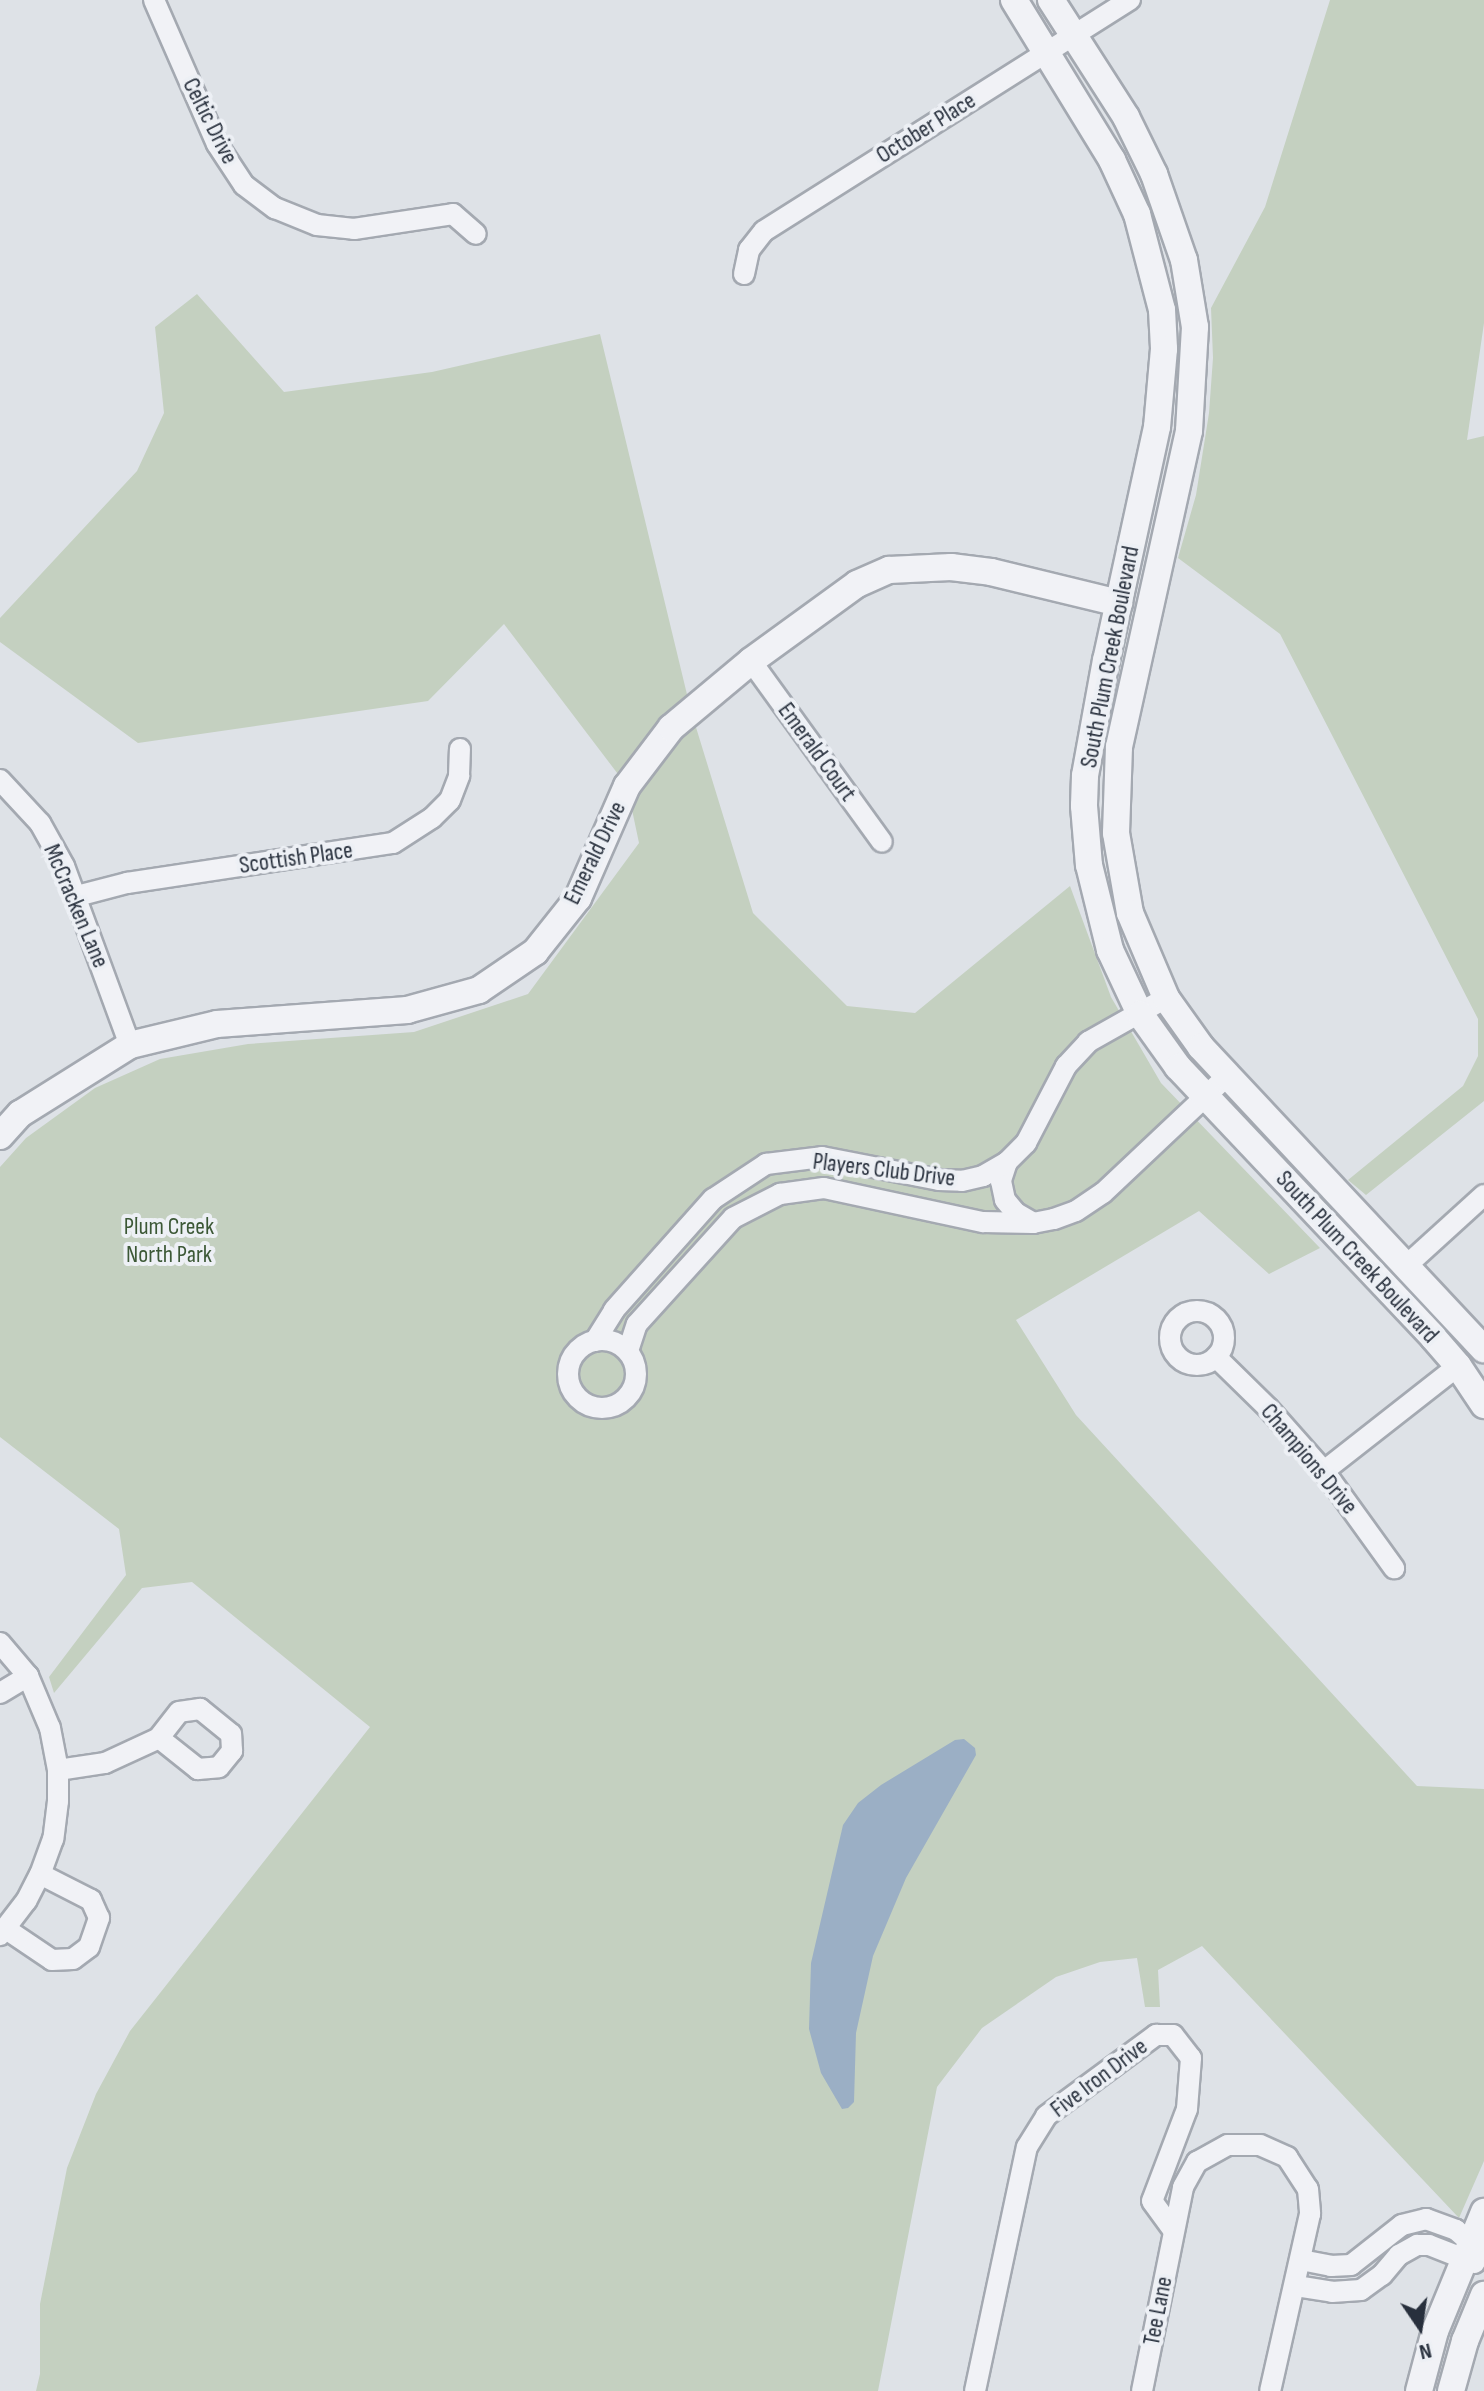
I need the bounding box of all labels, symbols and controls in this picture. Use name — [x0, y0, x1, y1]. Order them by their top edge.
street label: Celtic Drive — [176, 73, 244, 169]
street label: October Place — [871, 86, 981, 170]
street label: South Plum Creek Boulevard — [1074, 544, 1146, 770]
street label: Emerald Court — [772, 697, 862, 807]
street label: Emerald Drive — [558, 797, 632, 909]
street label: Scottish Place — [237, 836, 355, 880]
street label: McCracken Lane — [37, 840, 115, 972]
street label: Players Club Drive — [811, 1147, 957, 1193]
street label: South Plum Creek Boulevard — [1270, 1165, 1444, 1349]
park label: Plum Creek North Park — [124, 1213, 214, 1269]
street label: Champions Drive — [1254, 1398, 1364, 1520]
street label: Five Iron Drive — [1045, 2032, 1153, 2124]
street label: Tee Lane — [1137, 2274, 1179, 2348]
north arrow — [1380, 2287, 1460, 2367]
text: N — [1417, 2336, 1434, 2365]

